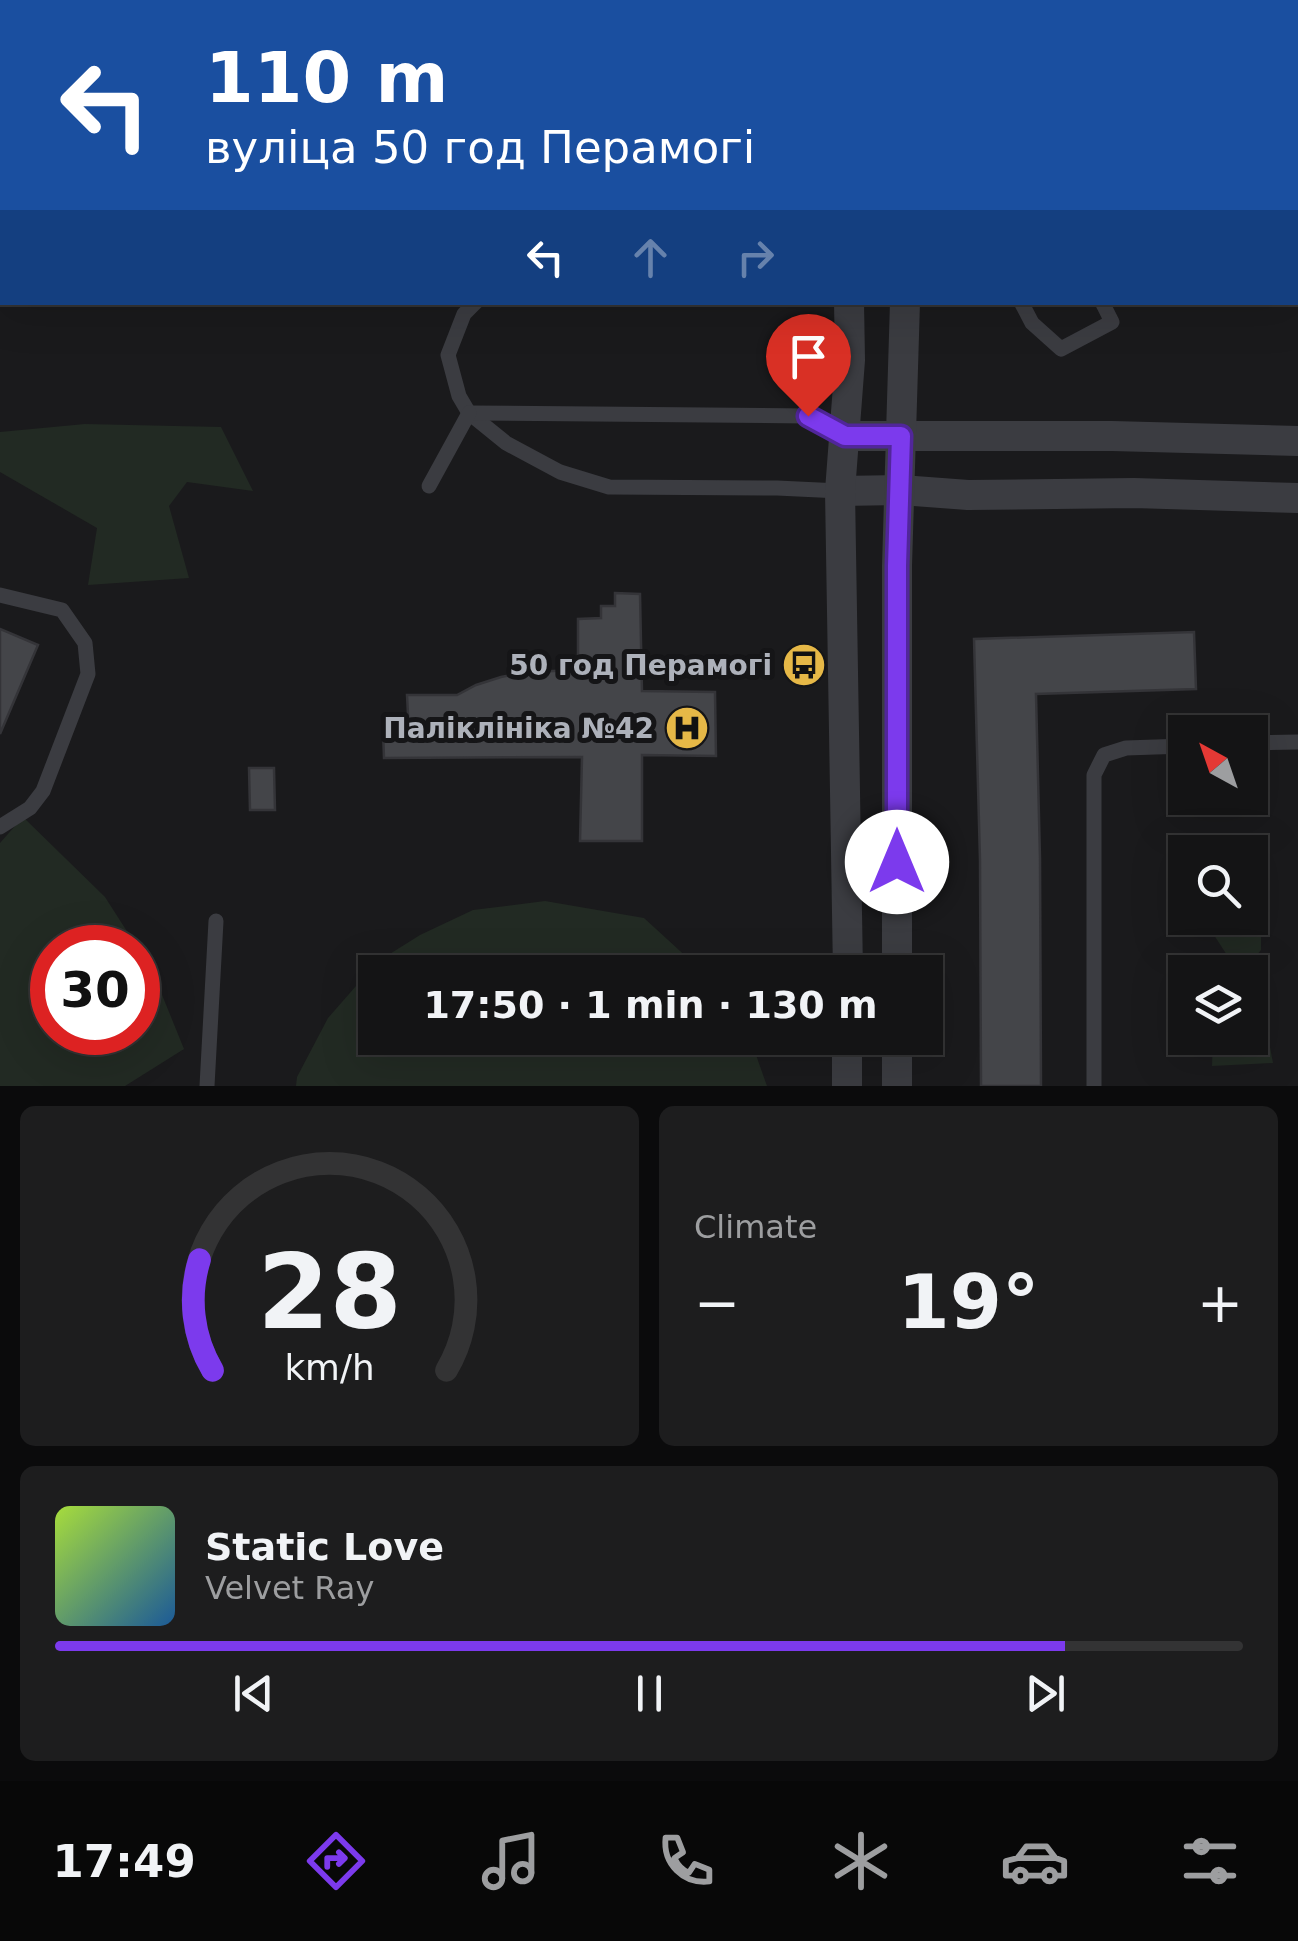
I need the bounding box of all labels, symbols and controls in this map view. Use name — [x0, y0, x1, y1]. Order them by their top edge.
text: 110 m — [205, 37, 448, 119]
icon: left — [40, 40, 170, 170]
text: вуліца 50 год Перамогі — [205, 121, 755, 174]
icon: left — [518, 230, 573, 285]
icon: ahead — [623, 230, 678, 285]
icon: right — [728, 230, 783, 285]
pin — [766, 314, 851, 417]
icon: arrive — [781, 329, 836, 384]
bus stop icon: 50 год Перамогі — [781, 642, 827, 688]
place label: 50 год Перамогі — [509, 649, 772, 682]
hospital icon: Паліклініка №42 — [664, 705, 710, 751]
place label: Паліклініка №42 — [383, 712, 654, 745]
north arrow — [1168, 715, 1268, 815]
map controls — [1168, 715, 1268, 1055]
position arrow — [845, 810, 949, 914]
button: search — [1168, 835, 1268, 935]
speed limit sign: 30 — [30, 925, 160, 1055]
button: layers — [1168, 955, 1268, 1055]
text: 17:50 · 1 min · 130 m — [423, 983, 878, 1027]
text: Climate — [694, 1208, 817, 1246]
text: 28 — [257, 1231, 402, 1353]
text: 19° — [898, 1258, 1039, 1346]
text: − — [694, 1271, 740, 1335]
text: + — [1197, 1271, 1243, 1335]
text: km/h — [284, 1347, 375, 1388]
text: Static Love — [205, 1525, 444, 1569]
text: Velvet Ray — [205, 1569, 374, 1607]
icon: previous — [226, 1666, 281, 1721]
icon: pause — [622, 1666, 677, 1721]
icon: next — [1018, 1666, 1073, 1721]
icon: directions — [301, 1826, 371, 1896]
icon: music — [476, 1826, 546, 1896]
icon: phone — [651, 1826, 721, 1896]
icon: climate — [826, 1826, 896, 1896]
icon: car — [1000, 1826, 1070, 1896]
icon: filters — [1175, 1826, 1245, 1896]
text: 17:49 — [52, 1835, 196, 1888]

